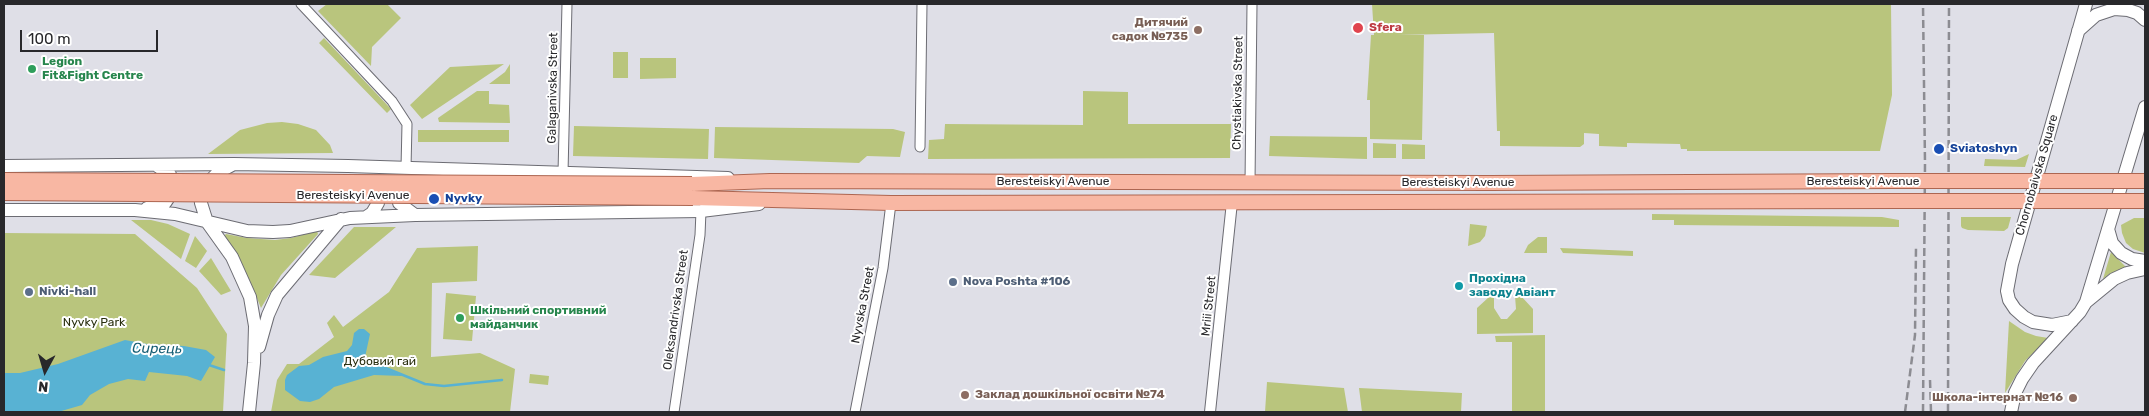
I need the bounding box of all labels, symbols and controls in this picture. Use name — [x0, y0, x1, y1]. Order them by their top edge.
place label: Дитячий садок №735 — [1112, 16, 1188, 44]
scale bar — [22, 20, 160, 52]
marker: Sfera — [1351, 21, 1365, 35]
place label: Sfera — [1369, 21, 1402, 35]
marker: Дитячий садок №735 — [1192, 24, 1204, 36]
text: 100 m — [28, 30, 70, 48]
street label: Galaganivska Street — [545, 32, 561, 144]
street label: Chystiakivska Street — [1230, 36, 1246, 150]
place label: Legion Fit&Fight Centre — [42, 55, 143, 83]
marker: Legion Fit&Fight Centre — [26, 63, 38, 75]
street label: Chornobaivska Square — [2013, 113, 2061, 237]
marker: Sviatoshyn — [1932, 142, 1946, 156]
place label: Sviatoshyn — [1950, 142, 2018, 156]
street label: Beresteiskyi Avenue — [996, 175, 1110, 189]
street label: Beresteiskyi Avenue — [1806, 175, 1920, 189]
street label: Beresteiskyi Avenue — [1401, 176, 1515, 190]
street label: Beresteiskyi Avenue — [296, 189, 410, 203]
marker: Nyvky — [427, 192, 441, 206]
place label: Nyvky — [445, 192, 482, 206]
street label: Oleksandrivska Street — [660, 249, 692, 371]
street label: Nyvska Street — [849, 265, 877, 345]
place label: Прохідна заводу Авіант — [1469, 272, 1556, 300]
place label: Nova Poshta #106 — [963, 275, 1070, 289]
street label: Mriii Street — [1199, 275, 1219, 337]
marker: Nova Poshta #106 — [947, 276, 959, 288]
marker: Прохідна заводу Авіант — [1453, 280, 1465, 292]
place label: Nivki-hall — [39, 285, 96, 299]
marker: Nivki-hall — [23, 286, 35, 298]
place label: Шкільний спортивний майданчик — [470, 304, 606, 332]
marker: Шкільний спортивний майданчик — [454, 312, 466, 324]
park label: Nyvky Park — [63, 316, 125, 330]
water label: Сирець — [132, 340, 182, 358]
north arrow — [20, 346, 70, 396]
park label: Дубовий гай — [344, 355, 416, 369]
text: N — [37, 377, 49, 395]
place label: Заклад дошкільної освіти №74 — [975, 388, 1165, 402]
marker: Заклад дошкільної освіти №74 — [959, 389, 971, 401]
place label: Школа-інтернат №16 — [1932, 391, 2063, 405]
marker: Школа-інтернат №16 — [2067, 392, 2079, 404]

